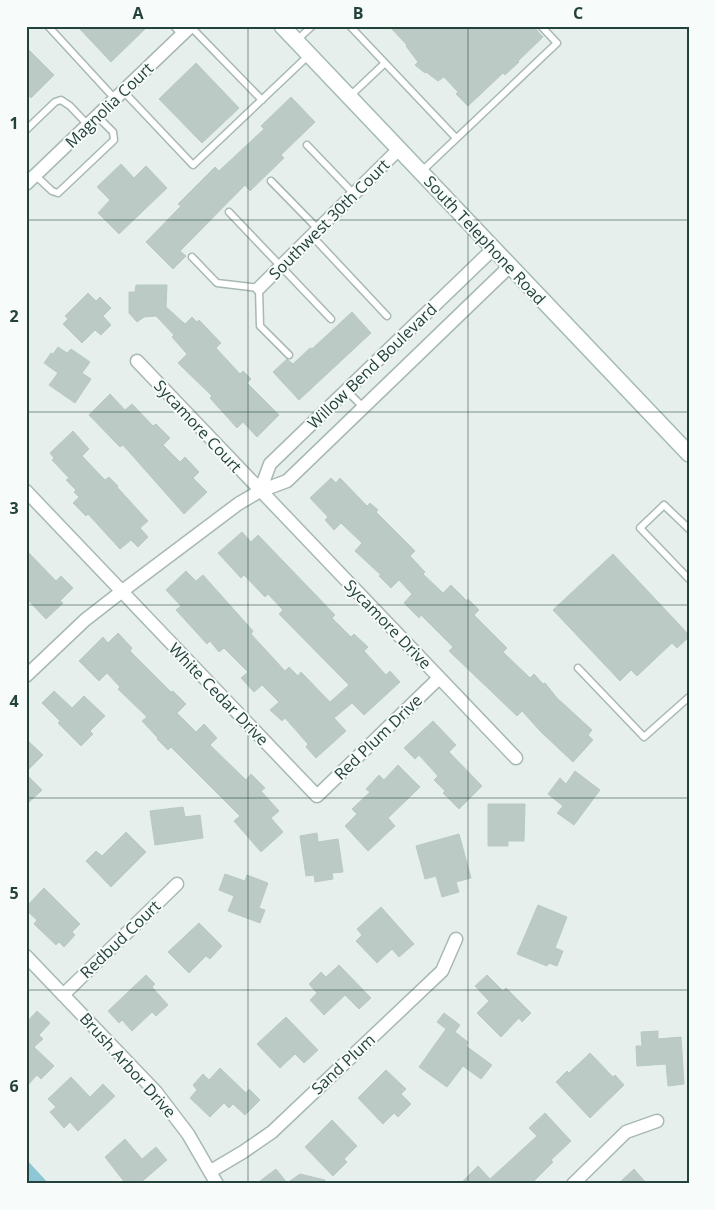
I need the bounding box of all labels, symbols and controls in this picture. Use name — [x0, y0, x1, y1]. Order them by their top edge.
text: A — [132, 2, 144, 24]
text: B — [353, 2, 363, 24]
text: C — [573, 2, 583, 24]
street label: Magnolia Court — [60, 57, 158, 153]
text: 1 — [9, 112, 19, 134]
street label: Southwest 30th Court — [264, 154, 394, 284]
street label: South Telephone Road — [419, 171, 551, 309]
street label: Willow Bend Boulevard — [302, 298, 442, 434]
text: 2 — [9, 305, 19, 327]
street label: Sycamore Court — [149, 375, 247, 477]
text: 3 — [9, 497, 19, 519]
street label: Sycamore Drive — [340, 574, 436, 674]
street label: White Cedar Drive — [164, 638, 274, 750]
street label: Red Plum Drive — [329, 689, 427, 785]
text: 4 — [9, 690, 19, 712]
text: 5 — [9, 882, 19, 904]
street label: Redbud Court — [75, 895, 165, 983]
street label: Brush Arbor Drive — [75, 1008, 181, 1122]
street label: Sand Plum — [306, 1029, 380, 1099]
text: 6 — [9, 1075, 19, 1097]

